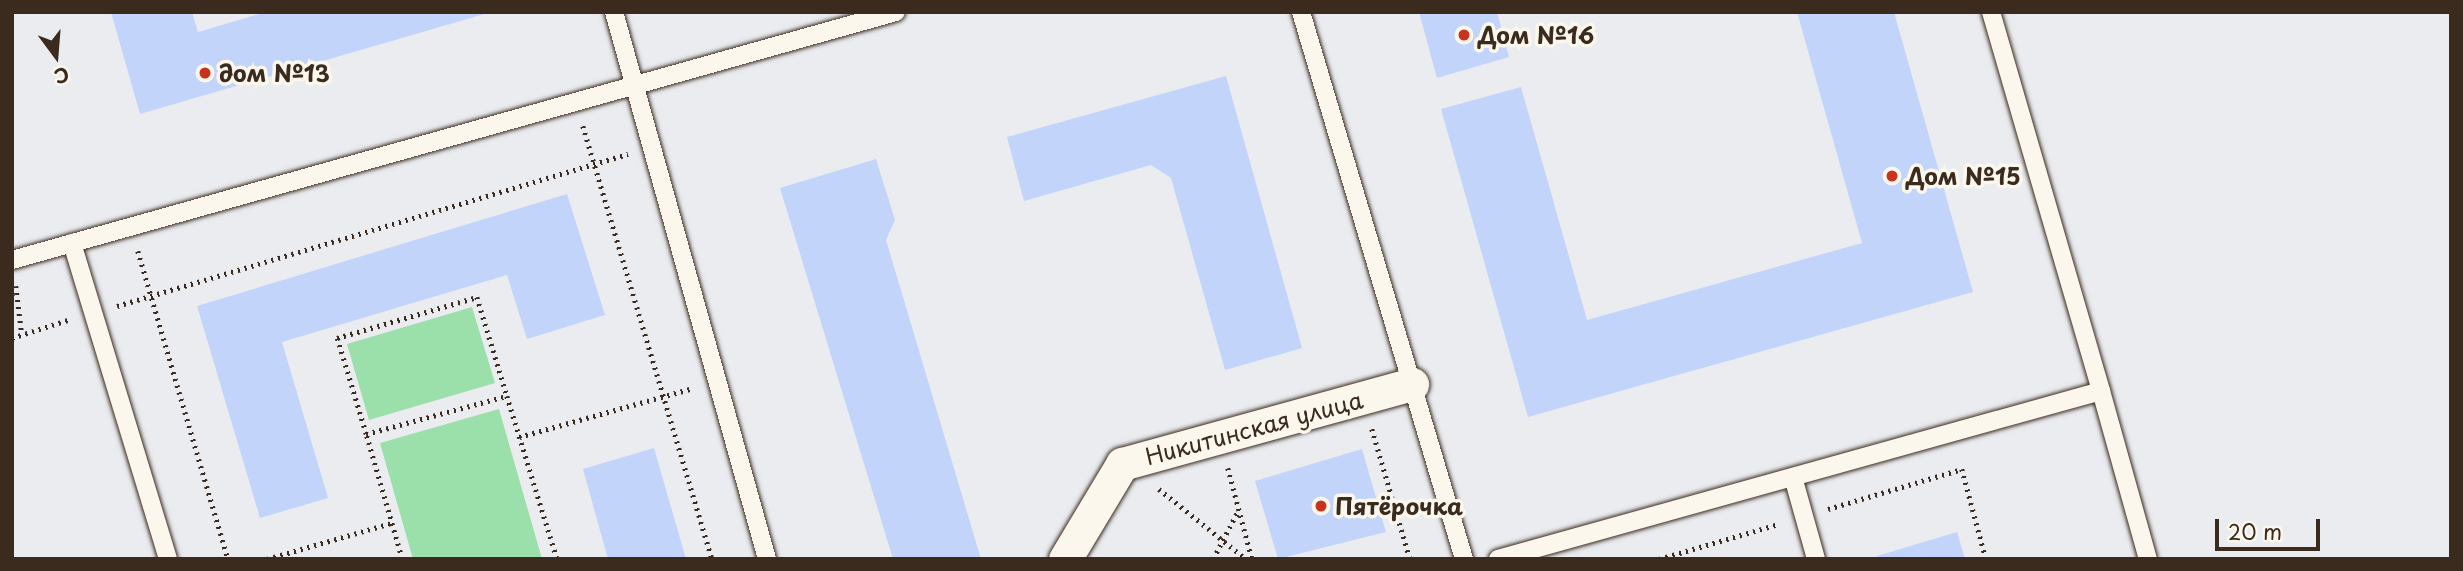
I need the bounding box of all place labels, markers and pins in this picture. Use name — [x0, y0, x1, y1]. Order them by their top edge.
place label: Дом №16 — [1478, 21, 1594, 49]
marker: Дом №16 — [1456, 27, 1472, 43]
place label: дом №13 — [219, 59, 330, 87]
marker: дом №13 — [197, 65, 213, 81]
place label: Дом №15 — [1906, 162, 2021, 190]
marker: Дом №15 — [1884, 168, 1900, 184]
place label: Пятёрочка — [1335, 492, 1463, 520]
marker: Пятёрочка — [1313, 498, 1329, 514]

